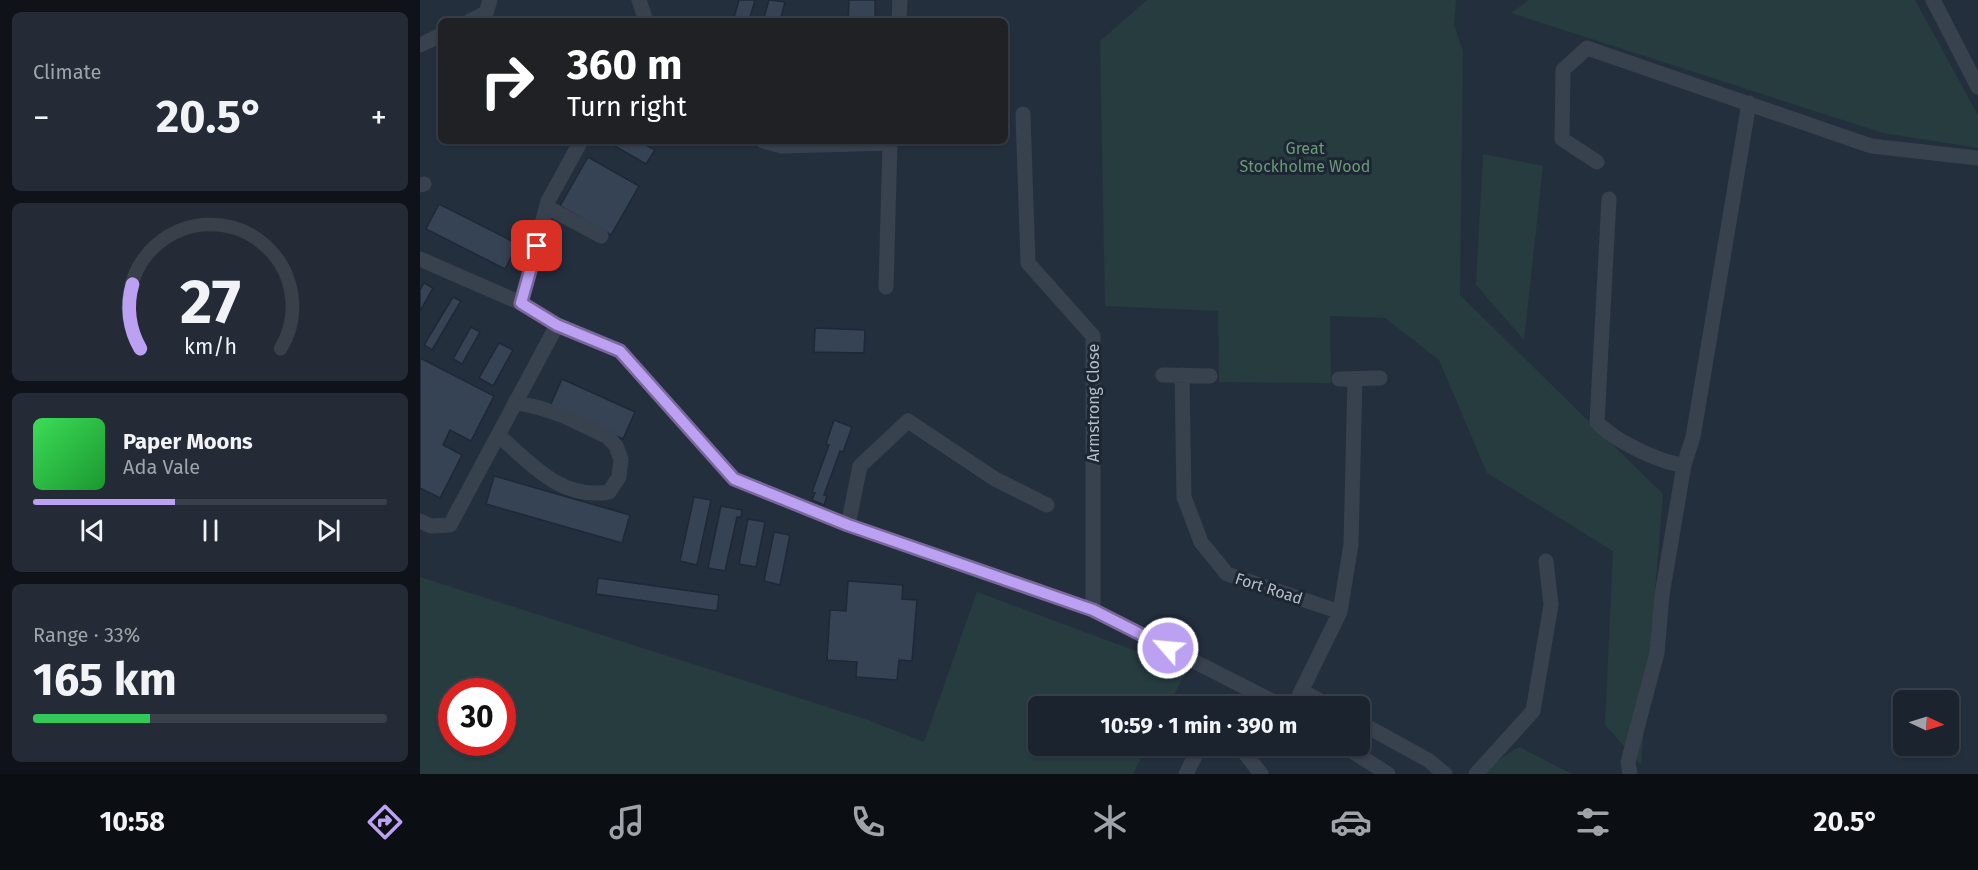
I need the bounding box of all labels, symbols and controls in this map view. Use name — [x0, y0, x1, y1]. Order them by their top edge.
text: 360 m — [567, 40, 683, 90]
icon: right — [468, 42, 546, 120]
text: Climate — [33, 60, 101, 84]
text: 20.5° — [156, 90, 264, 144]
text: Turn right — [567, 91, 687, 123]
text: − — [33, 98, 50, 138]
text: + — [371, 98, 387, 138]
park label: Great Stockholme Wood — [1240, 139, 1370, 176]
pin — [511, 220, 562, 271]
icon: arrive — [520, 229, 553, 262]
text: 27 — [180, 265, 240, 340]
text: km/h — [183, 334, 237, 360]
street label: Armstrong Close — [1084, 344, 1103, 462]
text: Paper Moons — [123, 428, 253, 455]
text: Ada Vale — [123, 455, 200, 479]
icon: previous — [76, 514, 109, 547]
icon: pause — [194, 514, 227, 547]
icon: next — [312, 514, 345, 547]
street label: Fort Road — [1233, 569, 1305, 608]
position arrow — [1136, 616, 1200, 680]
text: Range · 33% — [33, 623, 140, 647]
text: 165 km — [33, 653, 177, 707]
speed limit sign: 30 — [438, 678, 516, 756]
north arrow — [1893, 690, 1959, 756]
map controls — [1893, 690, 1959, 756]
text: 10:59 · 1 min · 390 m — [1101, 712, 1297, 739]
icon: directions — [364, 801, 406, 843]
icon: music — [606, 801, 648, 843]
icon: phone — [847, 801, 889, 843]
icon: climate — [1089, 801, 1131, 843]
icon: car — [1330, 801, 1372, 843]
icon: filters — [1572, 801, 1614, 843]
text: 10:58 — [100, 806, 165, 838]
text: 20.5° — [1813, 806, 1878, 838]

